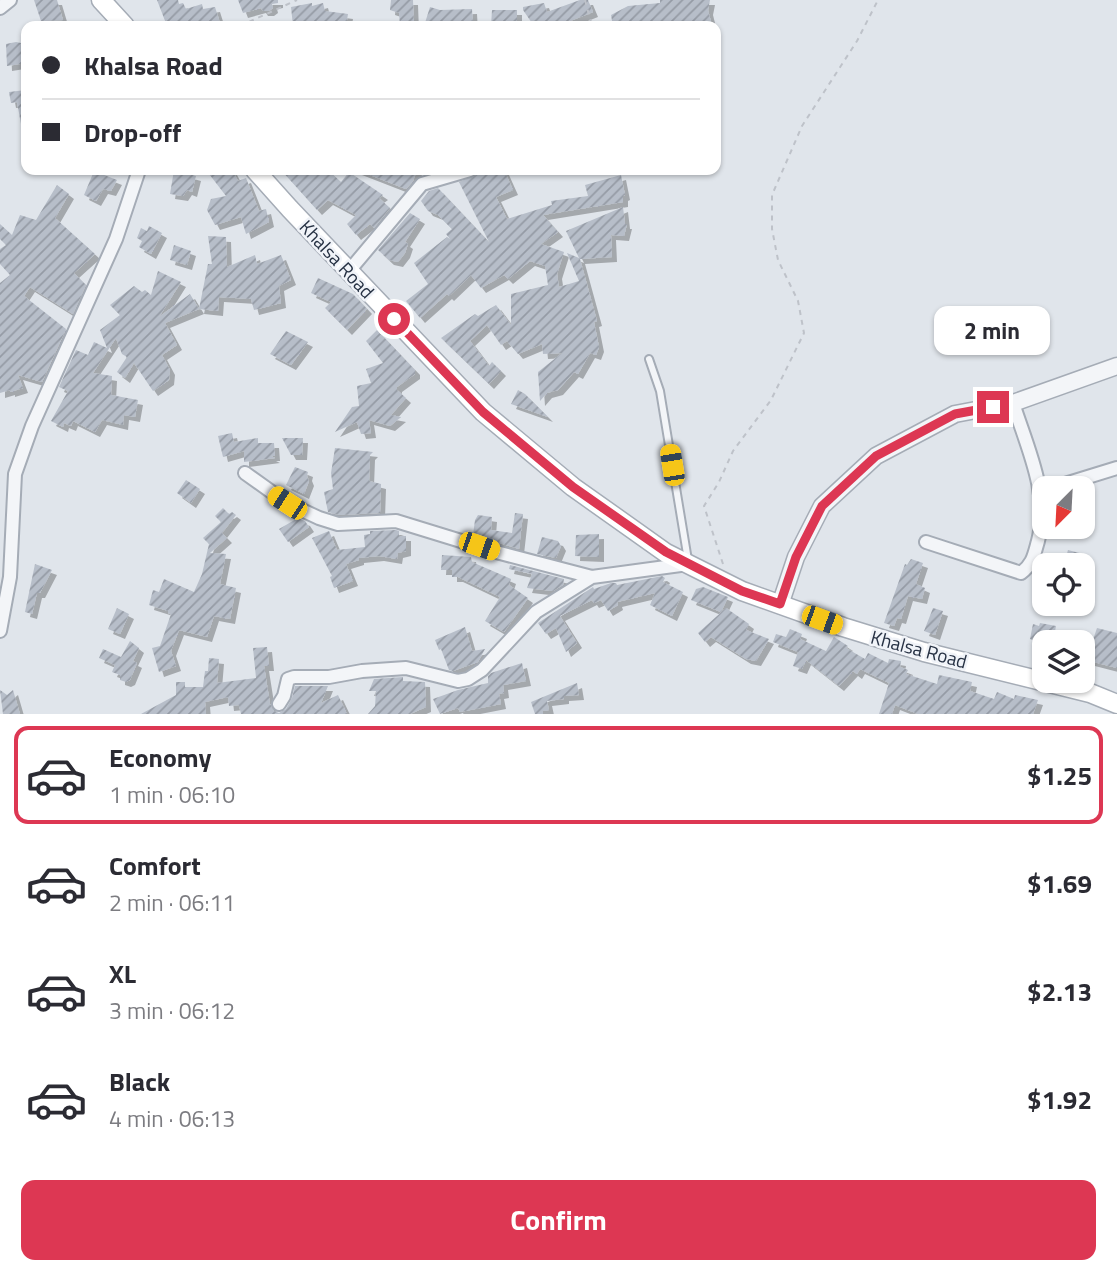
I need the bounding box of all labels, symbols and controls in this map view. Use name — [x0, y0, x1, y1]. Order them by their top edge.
text: Khalsa Road — [84, 46, 223, 85]
text: Drop-off — [84, 113, 181, 152]
street label: Khalsa Road — [293, 213, 382, 305]
route start — [378, 303, 410, 335]
callout: 2 min — [935, 306, 1051, 354]
text: 2 min — [964, 313, 1020, 348]
route end — [977, 391, 1009, 423]
car — [659, 443, 686, 487]
north arrow — [1032, 476, 1096, 539]
map controls — [1032, 476, 1095, 693]
car — [264, 483, 311, 523]
car — [456, 529, 503, 563]
button: locate — [1032, 553, 1095, 616]
car — [799, 603, 846, 637]
street label: Khalsa Road — [868, 622, 970, 675]
button: layers — [1032, 630, 1095, 693]
text: Economy — [109, 738, 211, 777]
icon: car — [25, 744, 88, 807]
text: $1.25 — [1027, 756, 1092, 795]
text: 1 min · 06:10 — [109, 777, 235, 812]
text: Comfort — [109, 846, 201, 885]
icon: car — [25, 852, 88, 915]
text: $1.69 — [1027, 864, 1092, 903]
text: 2 min · 06:11 — [109, 885, 235, 920]
text: XL — [109, 954, 136, 993]
icon: car — [25, 960, 88, 1023]
text: $2.13 — [1027, 972, 1092, 1011]
text: 3 min · 06:12 — [109, 993, 235, 1028]
text: Black — [109, 1062, 170, 1101]
icon: car — [25, 1068, 88, 1131]
text: $1.92 — [1027, 1080, 1092, 1119]
text: 4 min · 06:13 — [109, 1101, 235, 1136]
button: Confirm — [21, 1180, 1096, 1260]

